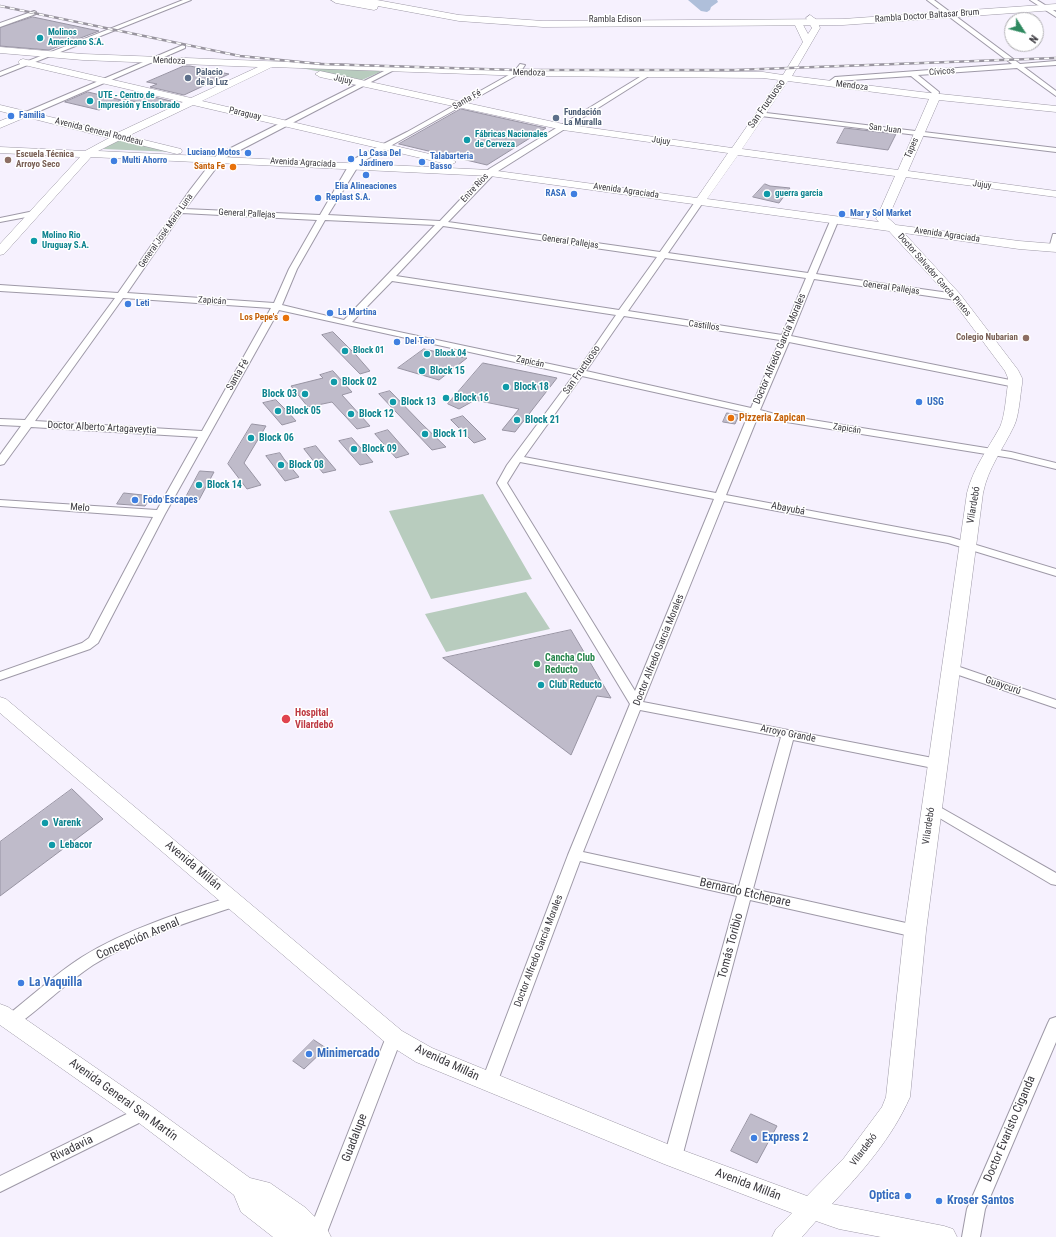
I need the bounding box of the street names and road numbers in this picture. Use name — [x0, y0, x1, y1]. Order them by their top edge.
street label: Rambla Doctor Baltasar Brum — [874, 7, 980, 25]
street label: Rambla Edison — [589, 15, 641, 25]
street label: Mendoza — [153, 55, 185, 67]
street label: Cívicos — [929, 65, 955, 79]
street label: Mendoza — [513, 67, 545, 79]
street label: Jujuy — [333, 73, 353, 87]
street label: San Fructuoso — [746, 77, 788, 131]
street label: Mendoza — [835, 79, 869, 93]
street label: Santa Fé — [451, 88, 483, 112]
street label: Paraguay — [228, 105, 262, 123]
street label: Avenida General Rondeau — [54, 116, 144, 148]
street label: San Juan — [868, 122, 902, 136]
street label: Jujuy — [651, 134, 671, 148]
street label: Tapes — [903, 136, 921, 160]
street label: Avenida Agraciada — [270, 156, 336, 170]
street label: Entre Ríos — [459, 171, 491, 205]
street label: Jujuy — [972, 178, 992, 192]
street label: Avenida Agraciada — [593, 181, 659, 201]
street label: General José María Luna — [136, 192, 196, 270]
street label: General Pallejas — [218, 207, 276, 221]
street label: Avenida Agraciada — [914, 225, 980, 245]
street label: Doctor Salvador García Pintos — [895, 231, 973, 319]
street label: General Pallejas — [541, 233, 599, 251]
street label: General Pallejas — [862, 279, 920, 297]
street label: Doctor Alfredo García Morales — [751, 292, 809, 406]
street label: Zapicán — [197, 295, 227, 307]
street label: Castillos — [688, 318, 720, 334]
street label: San Fructuoso — [561, 343, 603, 397]
street label: Zapicán — [515, 354, 545, 370]
street label: Santa Fé — [224, 357, 252, 393]
street label: Doctor Alberto Artagaveytia — [47, 419, 157, 437]
street label: Zapicán — [832, 421, 862, 437]
street label: Vilardebó — [965, 485, 983, 525]
street label: Abayubá — [770, 500, 806, 518]
street label: Melo — [70, 501, 90, 515]
street label: Doctor Alfredo García Morales — [631, 593, 687, 707]
street label: Guaycurú — [984, 674, 1022, 698]
street label: Arroyo Grande — [759, 723, 817, 745]
street label: Vilardebó — [920, 807, 938, 845]
street label: Avenida Millán — [162, 838, 224, 894]
street label: Bernardo Etchepare — [698, 876, 792, 910]
street label: Doctor Alfredo García Morales — [512, 893, 566, 1009]
street label: Tomás Toribio — [715, 912, 747, 980]
street label: Concepción Arenal — [94, 915, 182, 963]
street label: Avenida Millán — [413, 1042, 481, 1084]
street label: Avenida General San Martín — [66, 1056, 180, 1144]
street label: Doctor Evaristo Ciganda — [981, 1074, 1039, 1184]
street label: Guadalupe — [339, 1112, 371, 1164]
street label: Vilardebó — [848, 1131, 880, 1169]
street label: Rivadavia — [49, 1133, 95, 1165]
street label: Avenida Millán — [713, 1166, 783, 1204]

